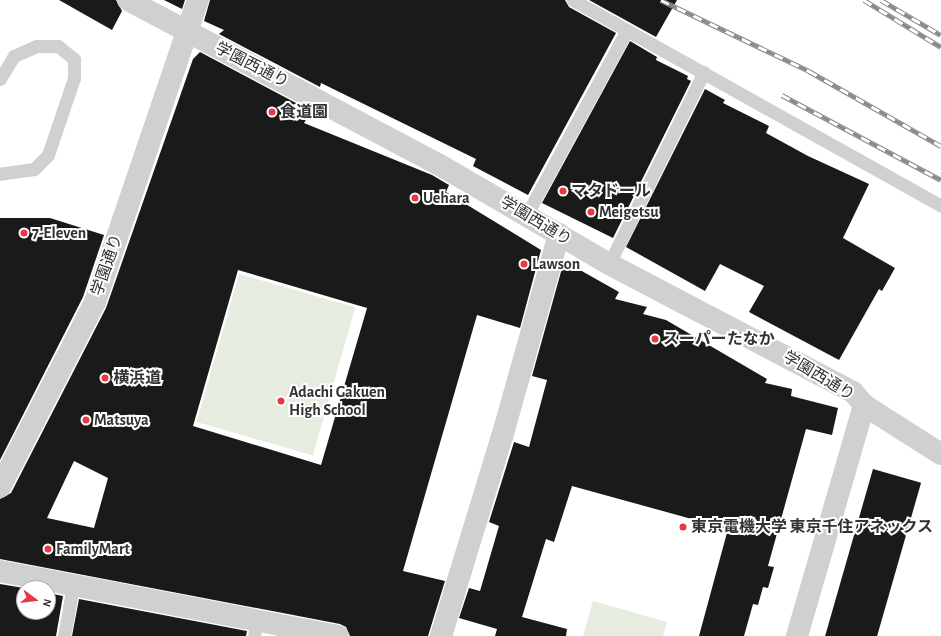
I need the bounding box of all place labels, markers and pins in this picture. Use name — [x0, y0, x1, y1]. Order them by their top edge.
place label: 食道園 — [280, 102, 328, 122]
marker: 食道園 — [267, 107, 277, 117]
place label: マタドール — [571, 181, 651, 201]
marker: マタドール — [558, 186, 568, 196]
place label: Uehara — [423, 188, 470, 208]
marker: Uehara — [410, 193, 420, 203]
place label: Meigetsu — [599, 202, 659, 222]
marker: Meigetsu — [586, 207, 596, 217]
place label: 7-Eleven — [32, 223, 86, 243]
marker: 7-Eleven — [19, 228, 29, 238]
place label: Lawson — [532, 254, 580, 274]
marker: Lawson — [519, 259, 529, 269]
place label: スーパーたなか — [663, 329, 775, 349]
marker: スーパーたなか — [650, 334, 660, 344]
place label: 横浜道 — [113, 368, 161, 388]
marker: 横浜道 — [100, 373, 110, 383]
place label: Adachi Gakuen High School — [289, 382, 385, 420]
marker: Adachi Gakuen High School — [276, 396, 286, 406]
place label: Matsuya — [94, 410, 149, 430]
marker: Matsuya — [81, 415, 91, 425]
place label: 東京電機大学 東京千住アネックス — [691, 517, 933, 537]
marker: 東京電機大学 東京千住アネックス — [678, 522, 688, 532]
place label: FamilyMart — [56, 539, 130, 559]
marker: FamilyMart — [43, 544, 53, 554]

